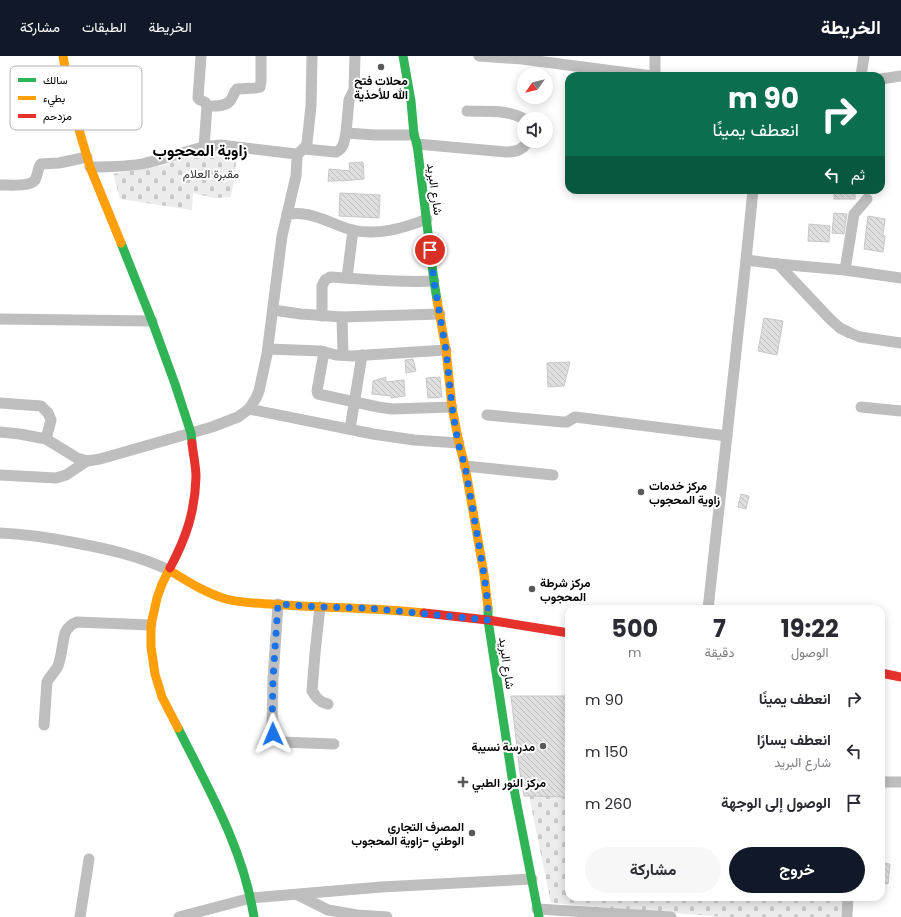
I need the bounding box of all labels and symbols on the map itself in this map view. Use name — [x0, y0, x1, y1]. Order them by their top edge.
marker: محلات فتح الله للأحذية — [376, 62, 386, 72]
legend — [10, 66, 142, 130]
north arrow — [517, 68, 553, 104]
text: سالك — [43, 72, 68, 88]
place label: محلات فتح الله للأحذية — [354, 72, 408, 103]
text: بطيء — [43, 90, 65, 108]
text: مزدحم — [43, 108, 72, 124]
district label: زاوية المحجوب — [153, 139, 248, 162]
street label: شارع البريد — [422, 162, 447, 216]
park label: مقبرة العلام — [183, 165, 239, 182]
pin — [413, 233, 447, 267]
place label: مركز خدمات زاوية المحجوب — [649, 477, 720, 508]
marker: مركز خدمات زاوية المحجوب — [636, 487, 646, 497]
place label: مركز شرطة المحجوب — [540, 574, 591, 605]
marker: مركز شرطة المحجوب — [527, 584, 537, 594]
street label: شارع البريد — [494, 636, 519, 690]
position arrow — [252, 713, 294, 755]
place label: مدرسة نسيبة — [472, 738, 535, 755]
marker: مدرسة نسيبة — [538, 741, 548, 751]
place label: مركز النور الطبي — [472, 774, 546, 793]
marker: مركز النور الطبي — [457, 776, 469, 788]
place label: المصرف التجاري الوطني -زاوية المحجوب — [351, 818, 464, 851]
marker: المصرف التجاري الوطني -زاوية المحجوب — [467, 828, 477, 838]

